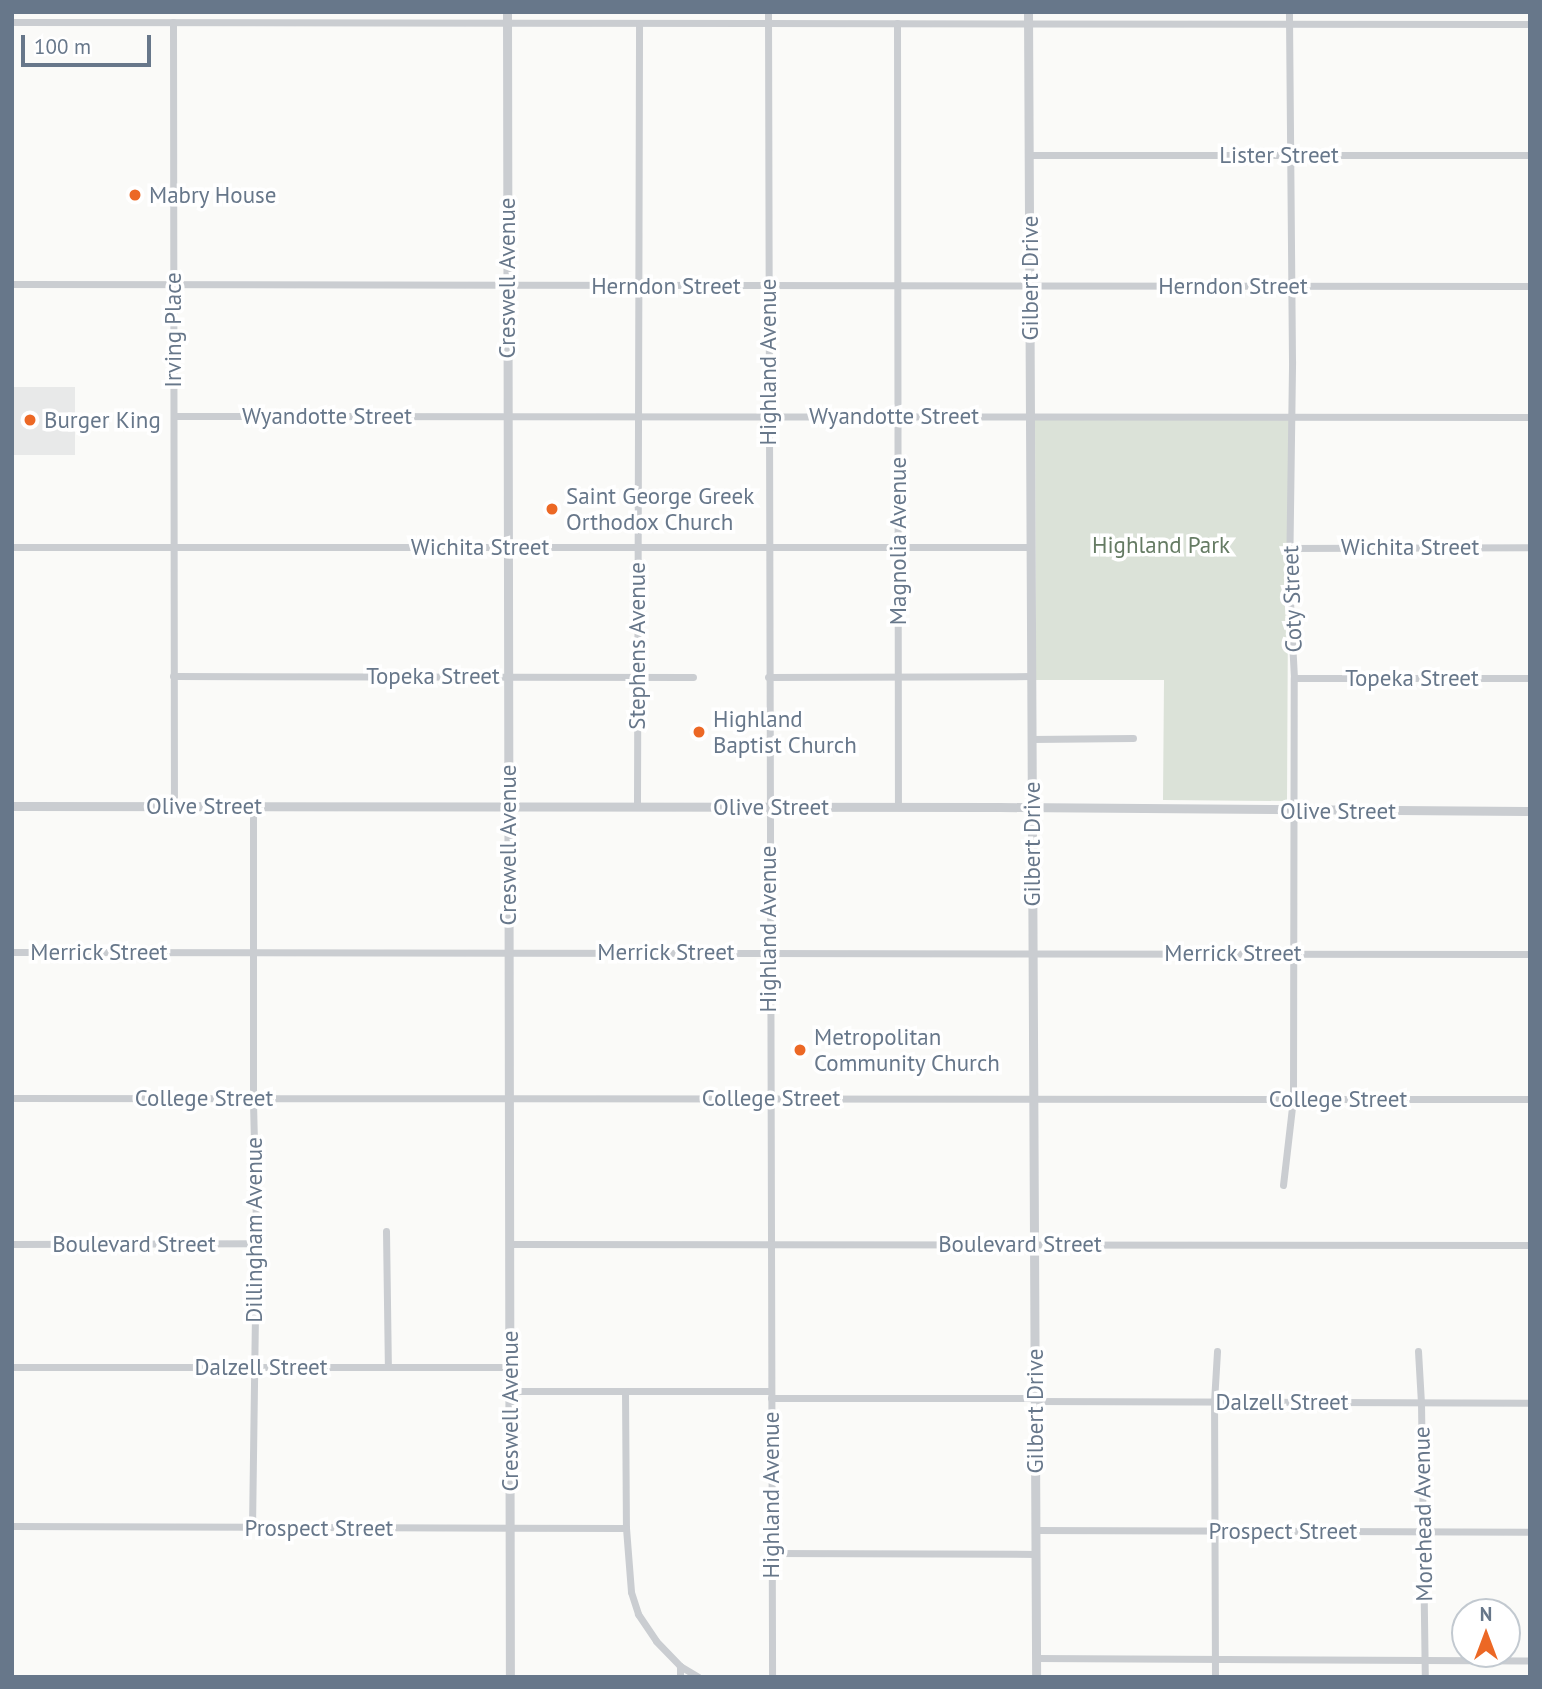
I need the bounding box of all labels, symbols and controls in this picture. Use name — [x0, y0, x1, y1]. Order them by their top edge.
scale bar — [24, 21, 154, 65]
text: 100 m — [34, 33, 91, 60]
street label: Lister Street — [1219, 141, 1339, 169]
place label: Mabry House — [149, 181, 277, 209]
marker: Mabry House — [127, 187, 143, 203]
street label: Creswell Avenue — [493, 197, 521, 359]
street label: Gilbert Drive — [1016, 215, 1044, 341]
street label: Irving Place — [159, 272, 187, 388]
street label: Herndon Street — [591, 272, 741, 300]
street label: Herndon Street — [1158, 272, 1308, 300]
street label: Highland Avenue — [754, 278, 782, 446]
street label: Wyandotte Street — [242, 402, 412, 430]
street label: Wyandotte Street — [809, 402, 979, 430]
place label: Burger King — [44, 406, 161, 434]
marker: Burger King — [22, 412, 38, 428]
street label: Magnolia Avenue — [884, 456, 912, 626]
place label: Saint George Greek Orthodox Church — [566, 482, 754, 536]
marker: Saint George Greek Orthodox Church — [544, 501, 560, 517]
park label: Highland Park — [1092, 531, 1230, 559]
street label: Wichita Street — [411, 533, 549, 561]
street label: Wichita Street — [1341, 533, 1479, 561]
street label: Coty Street — [1276, 545, 1308, 653]
street label: Stephens Avenue — [623, 562, 651, 730]
street label: Topeka Street — [366, 662, 500, 690]
street label: Topeka Street — [1345, 664, 1479, 692]
place label: Highland Baptist Church — [713, 705, 857, 759]
marker: Highland Baptist Church — [691, 724, 707, 740]
street label: Creswell Avenue — [494, 764, 522, 926]
street label: Gilbert Drive — [1018, 781, 1046, 907]
street label: Olive Street — [146, 792, 262, 820]
street label: Olive Street — [713, 793, 829, 821]
street label: Olive Street — [1280, 797, 1396, 825]
street label: Highland Avenue — [754, 845, 782, 1013]
street label: Merrick Street — [30, 938, 168, 966]
street label: Merrick Street — [597, 938, 735, 966]
street label: Merrick Street — [1164, 939, 1302, 967]
place label: Metropolitan Community Church — [814, 1023, 1001, 1077]
marker: Metropolitan Community Church — [792, 1042, 808, 1058]
street label: College Street — [135, 1084, 273, 1112]
street label: College Street — [702, 1084, 840, 1112]
street label: College Street — [1269, 1085, 1407, 1113]
street label: Dillingham Avenue — [240, 1137, 268, 1323]
street label: Boulevard Street — [52, 1230, 216, 1258]
street label: Boulevard Street — [938, 1230, 1102, 1258]
street label: Creswell Avenue — [496, 1330, 524, 1492]
street label: Gilbert Drive — [1021, 1348, 1049, 1474]
street label: Dalzell Street — [194, 1353, 328, 1381]
street label: Dalzell Street — [1215, 1388, 1349, 1416]
street label: Highland Avenue — [757, 1411, 785, 1579]
street label: Morehead Avenue — [1408, 1426, 1438, 1602]
street label: Prospect Street — [245, 1514, 393, 1542]
street label: Prospect Street — [1209, 1517, 1357, 1545]
north arrow — [1451, 1598, 1521, 1668]
text: N — [1480, 1602, 1492, 1626]

